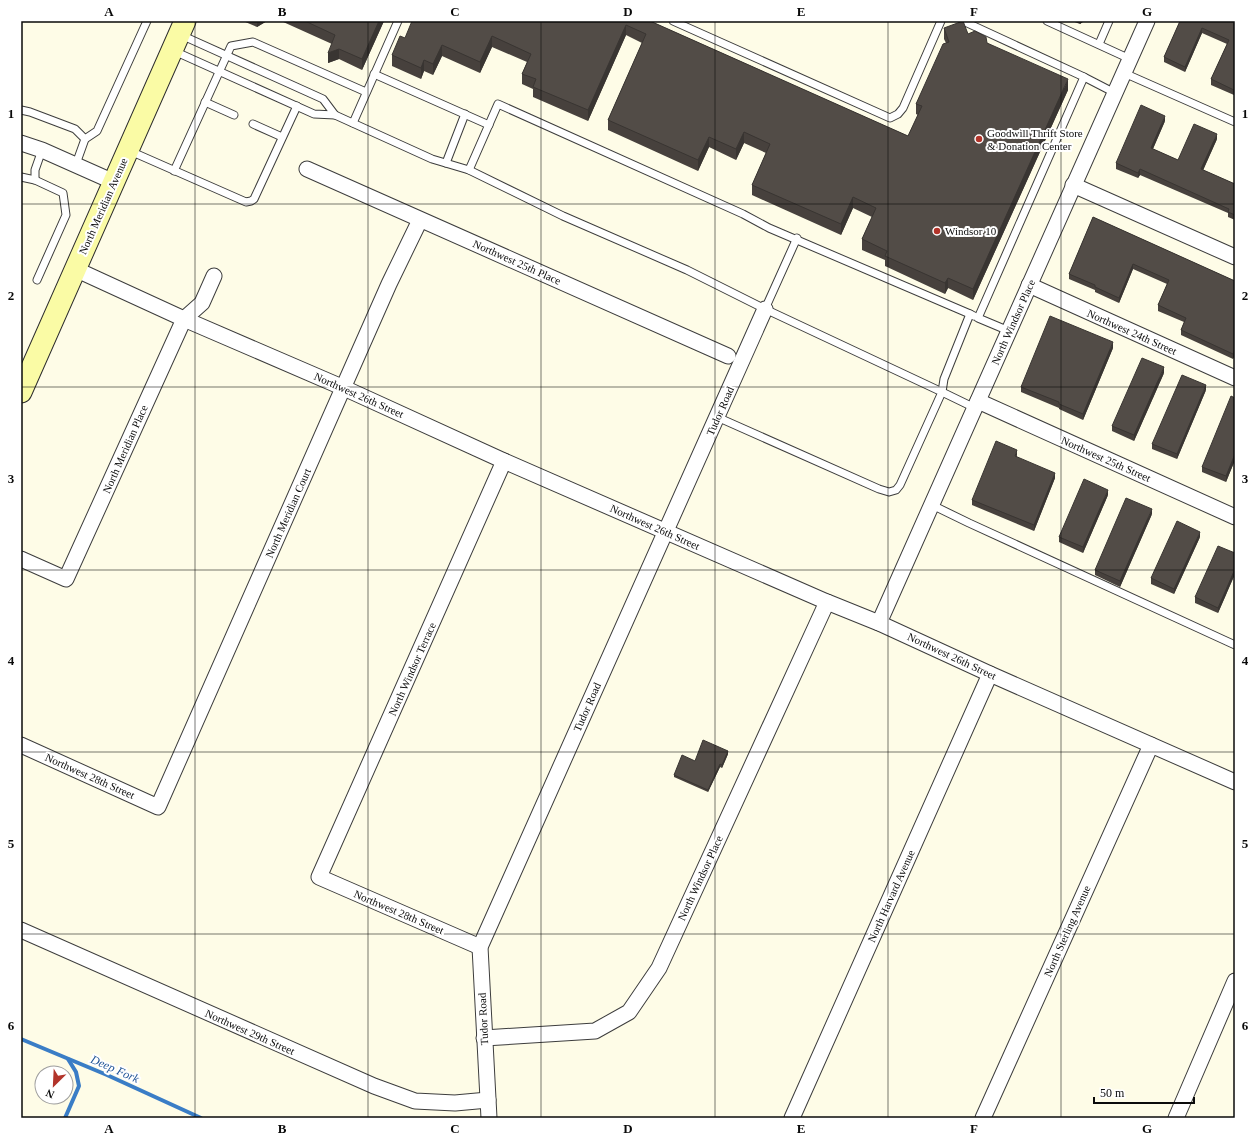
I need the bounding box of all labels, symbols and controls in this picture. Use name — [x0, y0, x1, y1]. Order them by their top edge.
text: A — [104, 4, 114, 19]
text: B — [278, 4, 287, 19]
text: C — [450, 4, 460, 19]
text: D — [623, 4, 633, 19]
text: E — [797, 4, 805, 19]
text: F — [970, 4, 978, 19]
text: G — [1142, 4, 1152, 19]
text: 1 — [8, 106, 14, 121]
text: 1 — [1242, 106, 1248, 121]
place label: Goodwill Thrift Store & Donation Center — [987, 127, 1083, 152]
marker: Goodwill Thrift Store & Donation Center — [974, 134, 984, 144]
street label: North Meridian Avenue — [76, 156, 130, 256]
place label: Windsor 10 — [945, 225, 997, 237]
marker: Windsor 10 — [932, 226, 942, 236]
street label: Northwest 25th Place — [471, 237, 563, 287]
street label: North Windsor Place — [989, 277, 1037, 367]
text: 2 — [8, 288, 14, 303]
text: 2 — [1242, 288, 1248, 303]
street label: Northwest 24th Street — [1085, 307, 1179, 357]
street label: Northwest 26th Street — [312, 370, 406, 420]
street label: Tudor Road — [704, 384, 736, 437]
street label: North Meridian Place — [100, 403, 150, 495]
street label: Northwest 25th Street — [1059, 434, 1153, 484]
street label: North Meridian Court — [263, 466, 313, 560]
text: 3 — [8, 471, 15, 486]
text: 3 — [1242, 471, 1249, 486]
street label: Northwest 26th Street — [608, 502, 702, 552]
street label: North Windsor Terrace — [386, 620, 438, 718]
street label: Northwest 26th Street — [906, 630, 998, 682]
text: 4 — [8, 653, 15, 668]
text: 4 — [1242, 653, 1249, 668]
street label: Tudor Road — [571, 680, 603, 733]
street label: Northwest 28th Street — [43, 751, 137, 801]
street label: North Windsor Place — [675, 834, 725, 922]
text: 5 — [8, 836, 15, 851]
text: 5 — [1242, 836, 1249, 851]
street label: North Harvard Avenue — [865, 848, 917, 944]
street label: North Sterling Avenue — [1041, 883, 1093, 979]
street label: Northwest 28th Street — [352, 888, 446, 936]
street label: Tudor Road — [476, 992, 490, 1046]
street label: Northwest 29th Street — [203, 1007, 297, 1057]
text: 6 — [8, 1018, 15, 1033]
text: 6 — [1242, 1018, 1249, 1033]
water label: Deep Fork — [88, 1052, 142, 1086]
north arrow — [34, 1065, 74, 1105]
scale bar — [1094, 1079, 1194, 1105]
text: 50 m — [1100, 1086, 1125, 1100]
text: N — [44, 1087, 56, 1101]
text: A — [104, 1121, 114, 1136]
text: B — [278, 1121, 287, 1136]
text: C — [450, 1121, 460, 1136]
text: D — [623, 1121, 633, 1136]
text: E — [797, 1121, 805, 1136]
text: F — [970, 1121, 978, 1136]
text: G — [1142, 1121, 1152, 1136]

